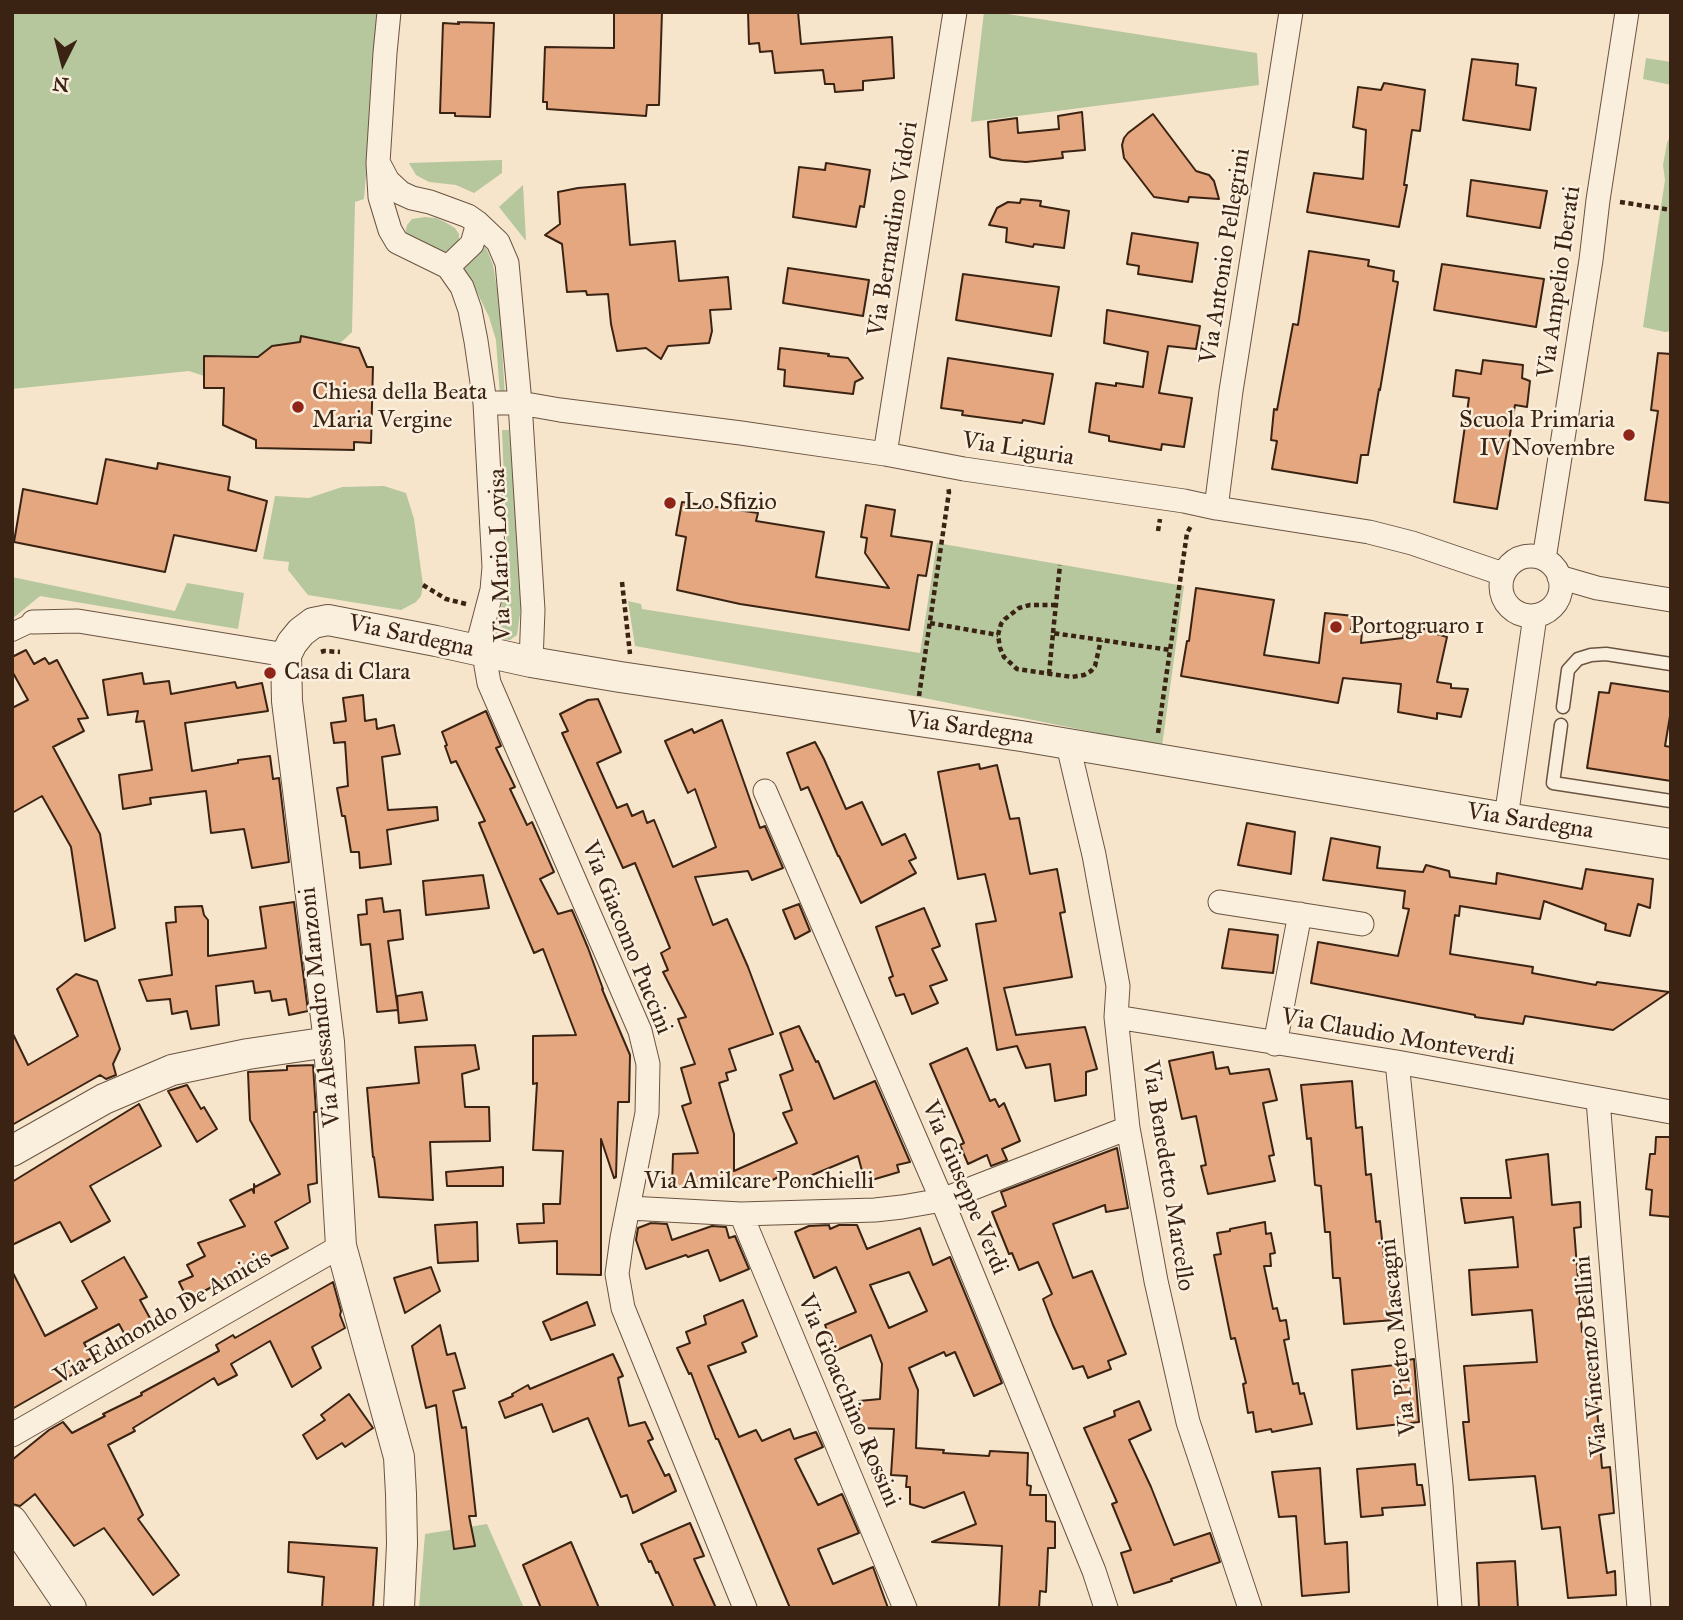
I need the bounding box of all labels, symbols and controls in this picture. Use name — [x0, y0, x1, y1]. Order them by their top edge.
north arrow — [28, 28, 98, 98]
text: N — [52, 72, 70, 97]
street label: Via Bernardino Vidori — [863, 119, 925, 339]
street label: Via Antonio Pellegrini — [1195, 146, 1257, 366]
street label: Via Ampelio Iberati — [1532, 184, 1588, 380]
place label: Chiesa della Beata Maria Vergine — [312, 379, 487, 435]
marker: Chiesa della Beata Maria Vergine — [290, 399, 306, 415]
place label: Scuola Primaria IV Novembre — [1459, 407, 1615, 463]
street label: Via Liguria — [960, 427, 1076, 473]
marker: Scuola Primaria IV Novembre — [1621, 427, 1637, 443]
street label: Via Mario Lovisa — [484, 468, 518, 642]
place label: Lo Sfizio — [684, 489, 777, 517]
marker: Lo Sfizio — [662, 495, 678, 511]
street label: Via Sardegna — [346, 610, 476, 664]
place label: Portogruaro 1 — [1350, 613, 1484, 641]
marker: Portogruaro 1 — [1328, 619, 1344, 635]
place label: Casa di Clara — [284, 659, 410, 687]
marker: Casa di Clara — [262, 665, 278, 681]
street label: Via Sardegna — [905, 706, 1035, 752]
street label: Via Sardegna — [1465, 798, 1595, 846]
street label: Via Giacomo Puccini — [574, 837, 678, 1039]
street label: Via Alessandro Manzoni — [294, 886, 348, 1128]
street label: Via Claudio Monteverdi — [1279, 1003, 1517, 1073]
street label: Via Benedetto Marcello — [1135, 1059, 1199, 1293]
street label: Via Giuseppe Verdi — [914, 1097, 1014, 1279]
street label: Via Amilcare Ponchielli — [644, 1168, 874, 1196]
street label: Via Pietro Mascagni — [1374, 1237, 1424, 1437]
street label: Via Edmondo De Amicis — [50, 1244, 276, 1392]
street label: Via Vincenzo Bellini — [1569, 1254, 1615, 1458]
street label: Via Gioacchino Rossini — [790, 1290, 906, 1512]

